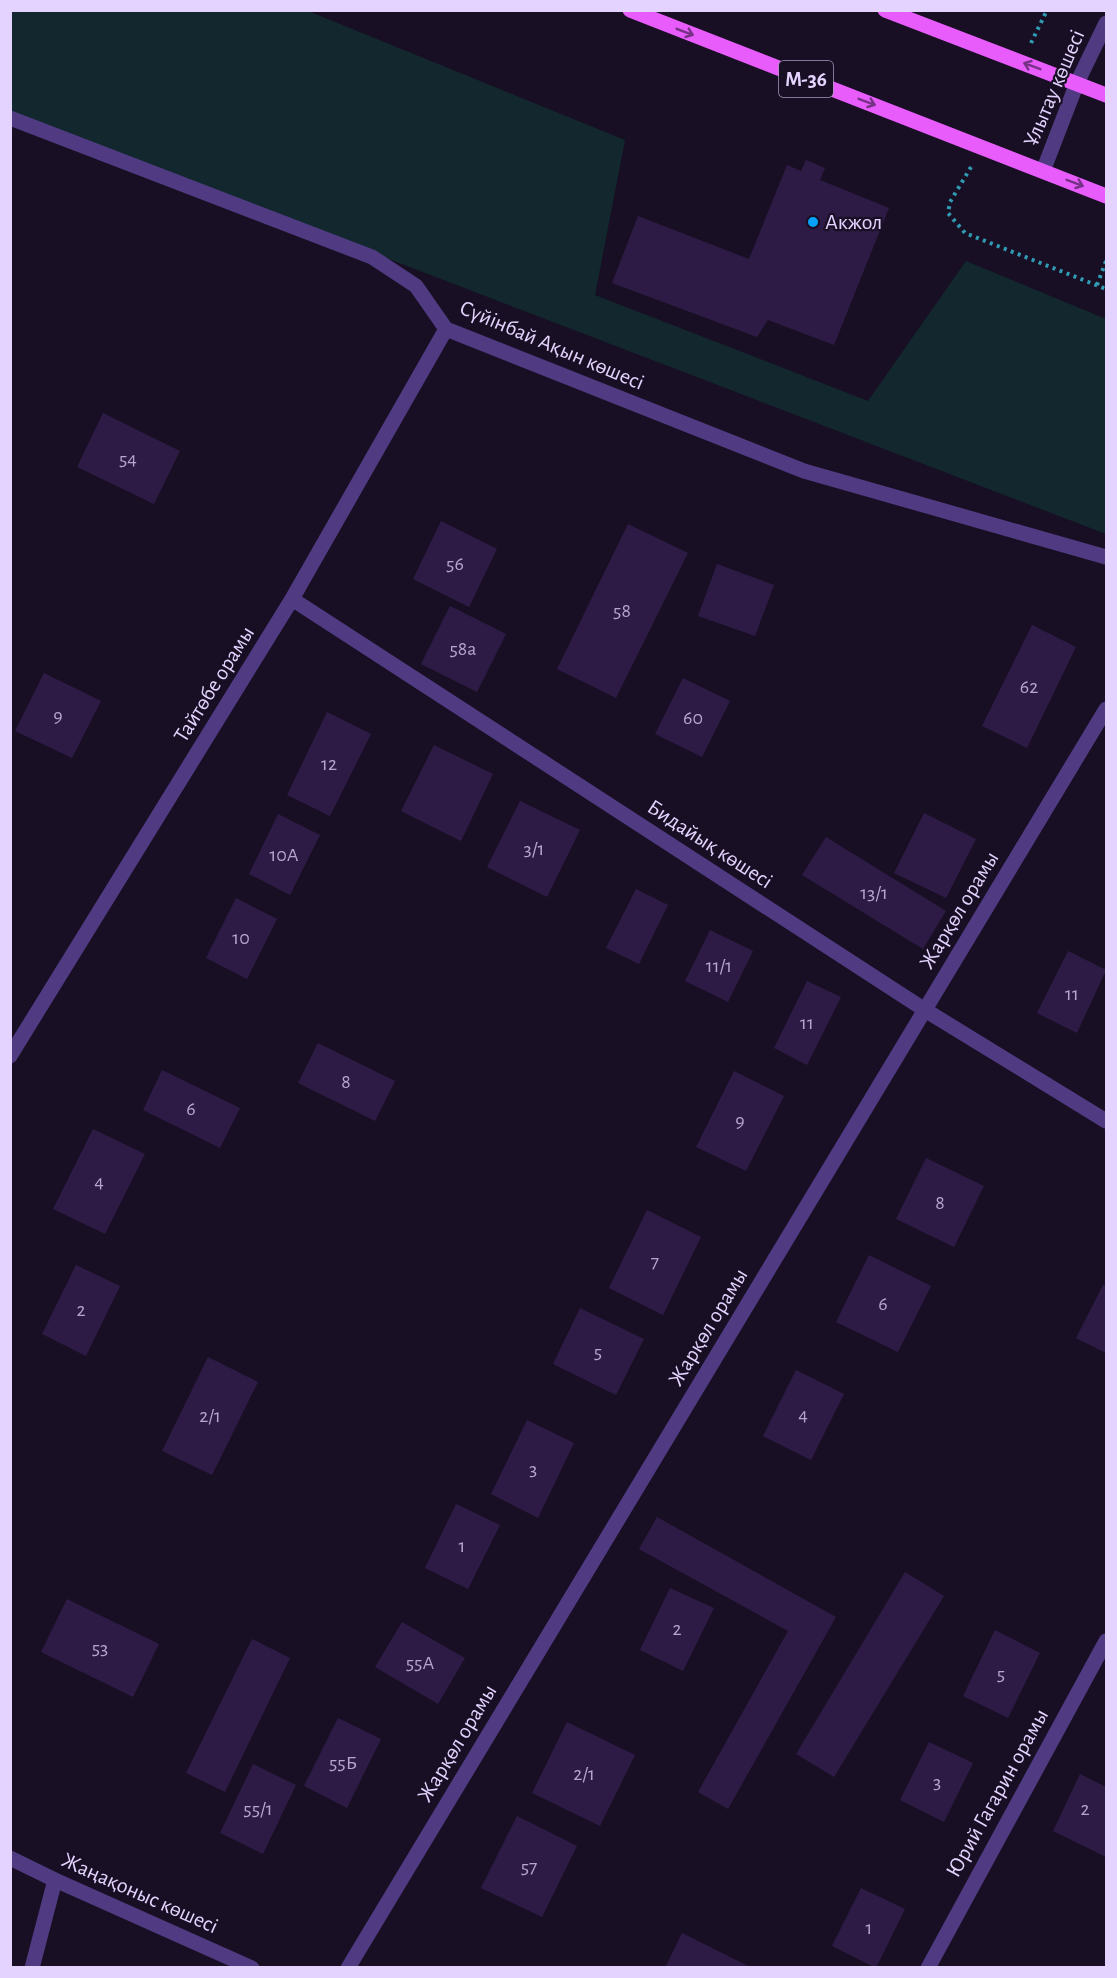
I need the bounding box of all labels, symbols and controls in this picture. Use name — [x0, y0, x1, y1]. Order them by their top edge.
one-way arrow — [675, 27, 694, 38]
street label: Ұлытау көшесі — [1020, 27, 1088, 149]
one-way arrow — [1024, 60, 1042, 71]
road number: M-36 — [779, 61, 833, 97]
one-way arrow — [857, 98, 876, 109]
one-way arrow — [1066, 179, 1084, 190]
place label: Акжол — [825, 211, 882, 233]
marker: Акжол — [806, 215, 820, 229]
street label: Сүйінбай Ақын көшесі — [457, 296, 647, 394]
house number: 54 — [119, 449, 137, 469]
house number: 56 — [446, 554, 464, 574]
house number: 58 — [613, 601, 631, 621]
street label: Тайтөбе орамы — [170, 622, 258, 746]
house number: 58а — [450, 639, 476, 659]
house number: 62 — [1020, 677, 1038, 697]
house number: 9 — [53, 706, 63, 726]
house number: 60 — [683, 708, 703, 728]
house number: 12 — [321, 754, 337, 774]
street label: Бидайық көшесі — [643, 795, 777, 893]
house number: 3/1 — [524, 839, 544, 859]
house number: 10А — [269, 845, 299, 865]
street label: Жарқөл орамы — [915, 847, 1003, 973]
house number: 13/1 — [860, 883, 888, 903]
house number: 10 — [232, 928, 250, 948]
house number: 11/1 — [706, 956, 732, 976]
house number: 11 — [1065, 984, 1079, 1004]
house number: 11 — [800, 1013, 814, 1033]
house number: 8 — [341, 1072, 351, 1092]
house number: 6 — [186, 1099, 196, 1119]
house number: 9 — [735, 1111, 745, 1131]
house number: 4 — [94, 1172, 104, 1192]
house number: 8 — [935, 1193, 945, 1213]
house number: 7 — [651, 1252, 659, 1272]
street label: Жарқөл орамы — [664, 1264, 752, 1390]
house number: 6 — [878, 1294, 888, 1314]
house number: 2 — [76, 1300, 86, 1320]
house number: 5 — [594, 1342, 602, 1362]
house number: 4 — [798, 1405, 808, 1425]
house number: 2/1 — [199, 1406, 221, 1426]
house number: 3 — [529, 1459, 537, 1479]
house number: 1 — [459, 1536, 465, 1556]
house number: 2 — [672, 1619, 682, 1639]
house number: 53 — [92, 1638, 108, 1658]
house number: 55А — [406, 1653, 434, 1673]
house number: 5 — [997, 1664, 1005, 1684]
street label: Жарқөл орамы — [413, 1680, 501, 1806]
street label: Юрий Гагарин орамы — [942, 1705, 1052, 1881]
house number: 55Б — [329, 1753, 357, 1773]
house number: 2/1 — [573, 1764, 595, 1784]
house number: 3 — [933, 1772, 941, 1792]
house number: 55/1 — [243, 1799, 273, 1819]
house number: 2 — [1080, 1799, 1090, 1819]
street label: Жаңақоныс көшесі — [59, 1849, 221, 1937]
house number: 57 — [521, 1857, 537, 1877]
house number: 1 — [866, 1918, 872, 1938]

